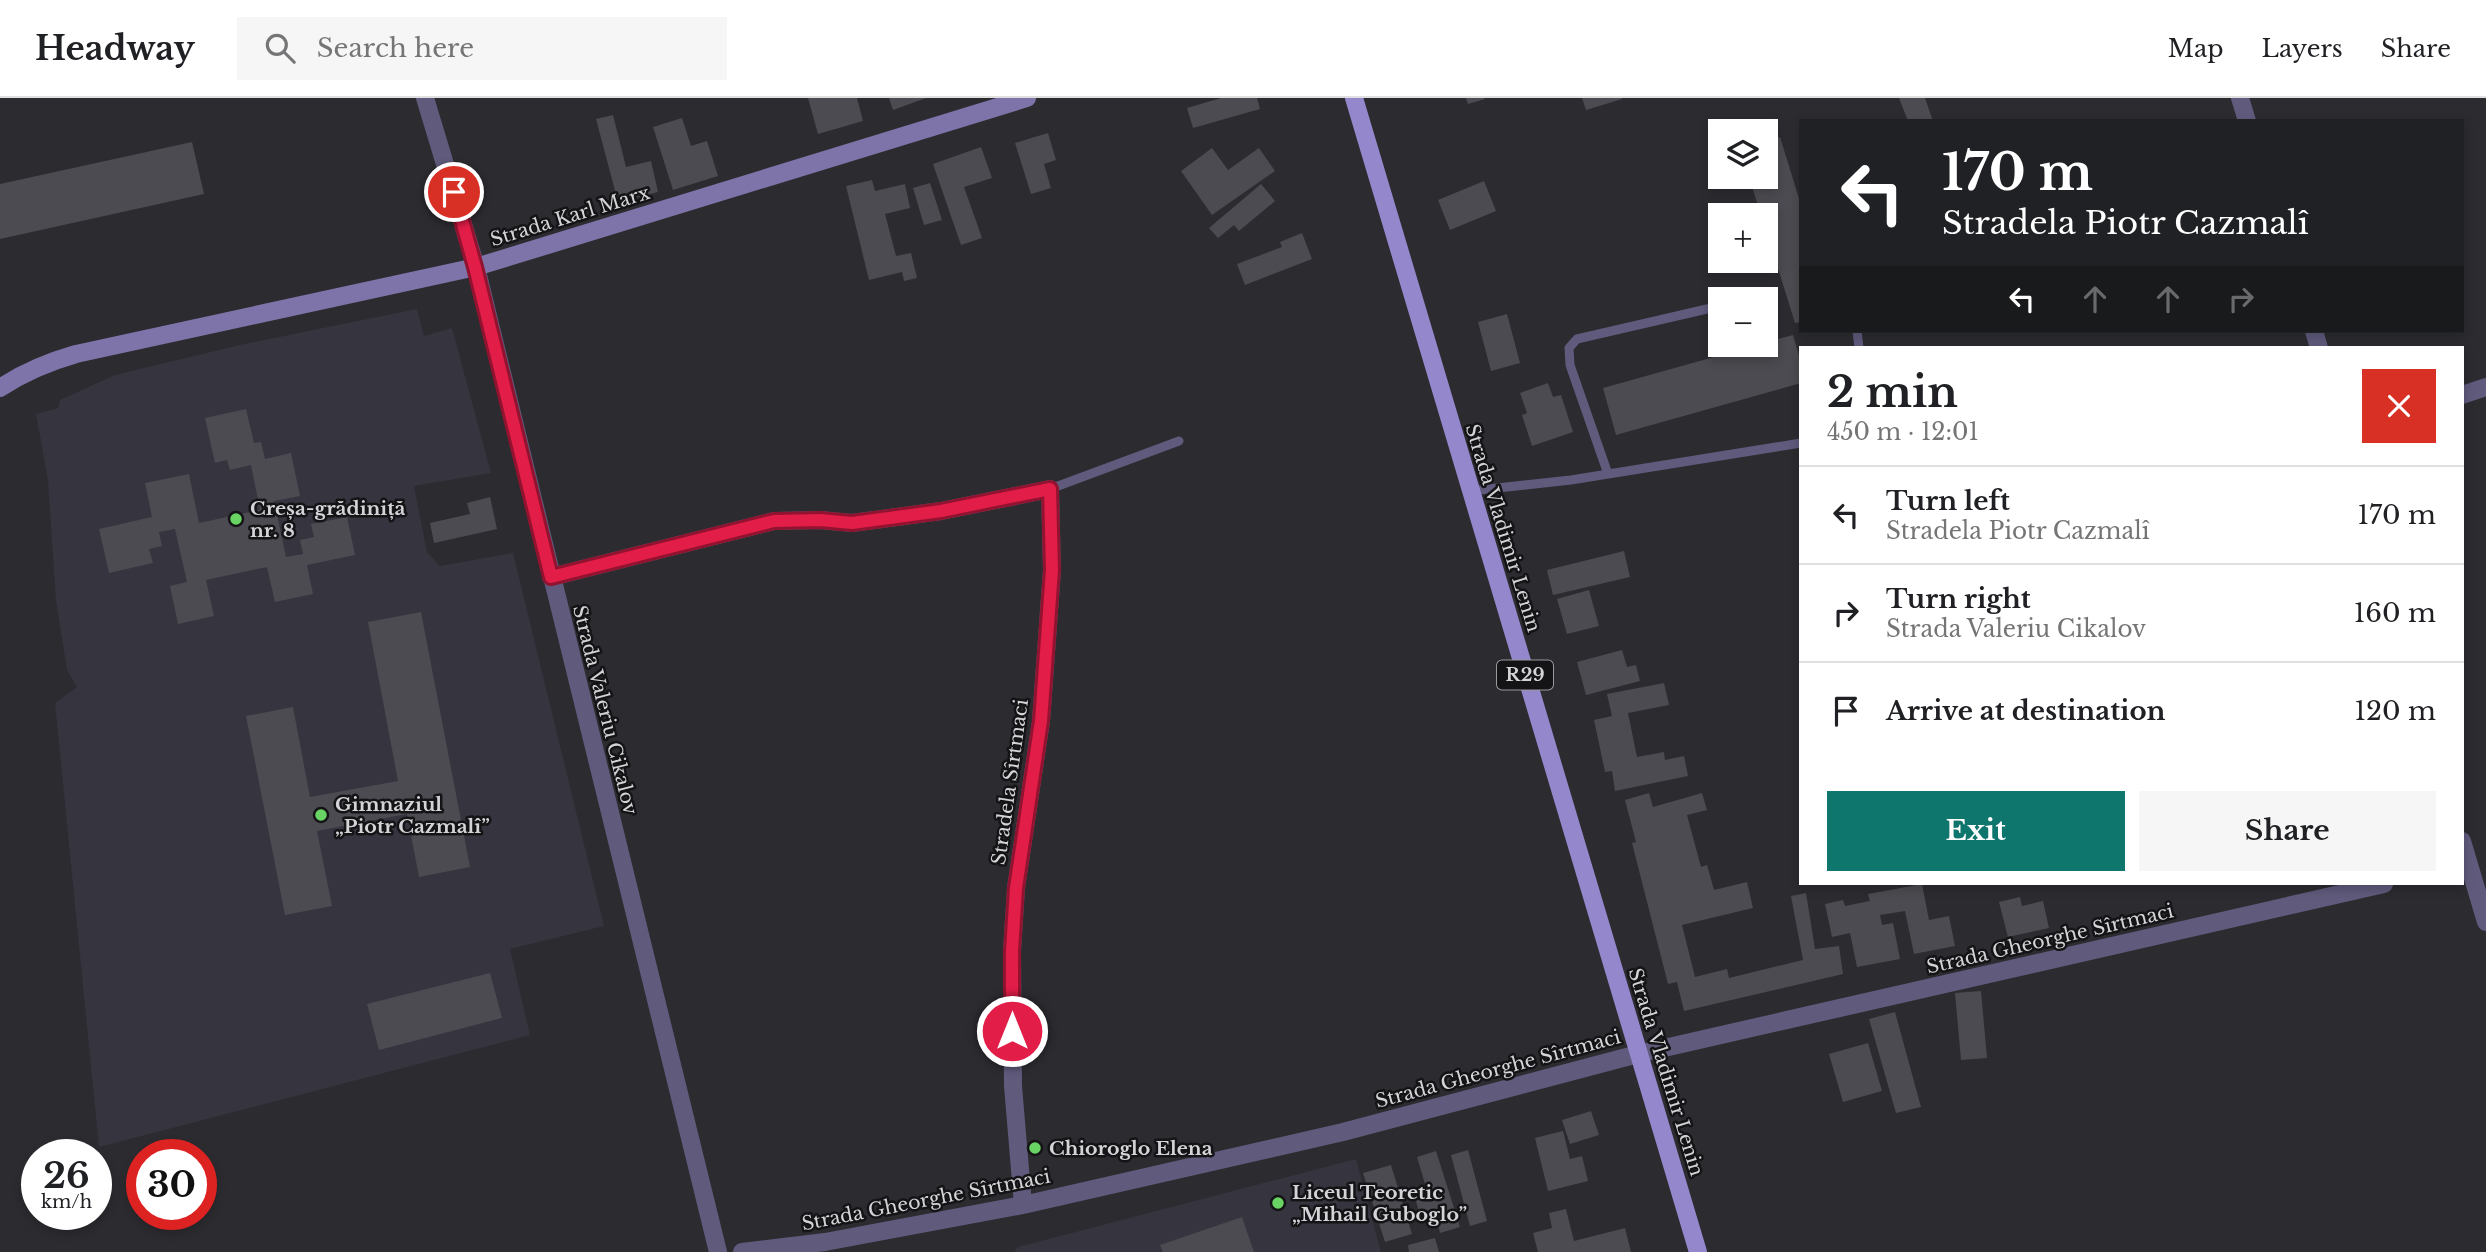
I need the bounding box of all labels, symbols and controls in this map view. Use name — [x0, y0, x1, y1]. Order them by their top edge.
search box — [237, 17, 727, 80]
text: Headway — [35, 28, 195, 69]
icon: search — [261, 29, 299, 67]
text: Search here — [317, 32, 474, 64]
text: Map — [2168, 34, 2224, 63]
text: Layers — [2262, 34, 2343, 63]
text: Share — [2381, 34, 2451, 63]
map controls — [1708, 119, 1778, 357]
button: layers — [1708, 119, 1778, 189]
text: 170 m — [1942, 142, 2093, 203]
icon: left — [1827, 147, 1918, 238]
pin — [424, 162, 484, 222]
icon: arrive — [435, 173, 473, 211]
street label: Strada Karl Marx — [488, 181, 653, 251]
button: + — [1708, 203, 1778, 273]
text: Stradela Piotr Cazmalî — [1942, 203, 2309, 243]
icon: left — [2003, 280, 2041, 318]
icon: ahead — [2076, 280, 2114, 318]
icon: ahead — [2149, 280, 2187, 318]
icon: right — [2222, 280, 2260, 318]
button: − — [1708, 287, 1778, 357]
text: 2 min — [1827, 366, 1958, 418]
button: close — [2362, 369, 2436, 443]
text: 450 m · 12:01 — [1827, 418, 1979, 446]
street label: Strada Vladimir Lenin — [1460, 421, 1546, 635]
text: Turn left — [1886, 485, 2010, 517]
icon: left — [1827, 496, 1865, 534]
place label: Creșa-grădiniță nr. 8 — [250, 497, 405, 542]
text: 170 m — [2357, 499, 2436, 531]
marker: Creșa-grădiniță nr. 8 — [228, 511, 244, 527]
text: Stradela Piotr Cazmalî — [1886, 517, 2150, 545]
text: Turn right — [1886, 583, 2031, 615]
icon: right — [1827, 594, 1865, 632]
text: 160 m — [2354, 597, 2436, 629]
street label: Strada Valeriu Cikalov — [568, 603, 642, 817]
text: Strada Valeriu Cikalov — [1886, 615, 2146, 643]
road number: R29 — [1497, 660, 1553, 690]
icon: arrive — [1827, 692, 1865, 730]
text: Arrive at destination — [1886, 695, 2166, 727]
text: 120 m — [2354, 695, 2436, 727]
street label: Stradela Sîrtmaci — [987, 697, 1033, 866]
button: Exit — [1827, 791, 2125, 871]
button: Share — [2139, 791, 2436, 871]
place label: Gimnaziul „Piotr Cazmalî” — [335, 793, 490, 838]
marker: Gimnaziul „Piotr Cazmalî” — [313, 807, 329, 823]
street label: Strada Gheorghe Sîrtmaci — [1924, 899, 2176, 979]
street label: Strada Vladimir Lenin — [1623, 965, 1709, 1179]
position arrow — [975, 994, 1049, 1068]
street label: Strada Gheorghe Sîrtmaci — [1373, 1025, 1624, 1113]
place label: Chioroglo Elena — [1049, 1137, 1213, 1160]
speed limit sign: 30 — [126, 1139, 217, 1230]
marker: Chioroglo Elena — [1027, 1140, 1043, 1156]
text: 26 — [43, 1154, 90, 1197]
street label: Strada Gheorghe Sîrtmaci — [800, 1164, 1053, 1235]
place label: Liceul Teoretic „Mihail Guboglo” — [1292, 1181, 1467, 1226]
text: km/h — [41, 1191, 92, 1213]
marker: Liceul Teoretic „Mihail Guboglo” — [1270, 1195, 1286, 1211]

